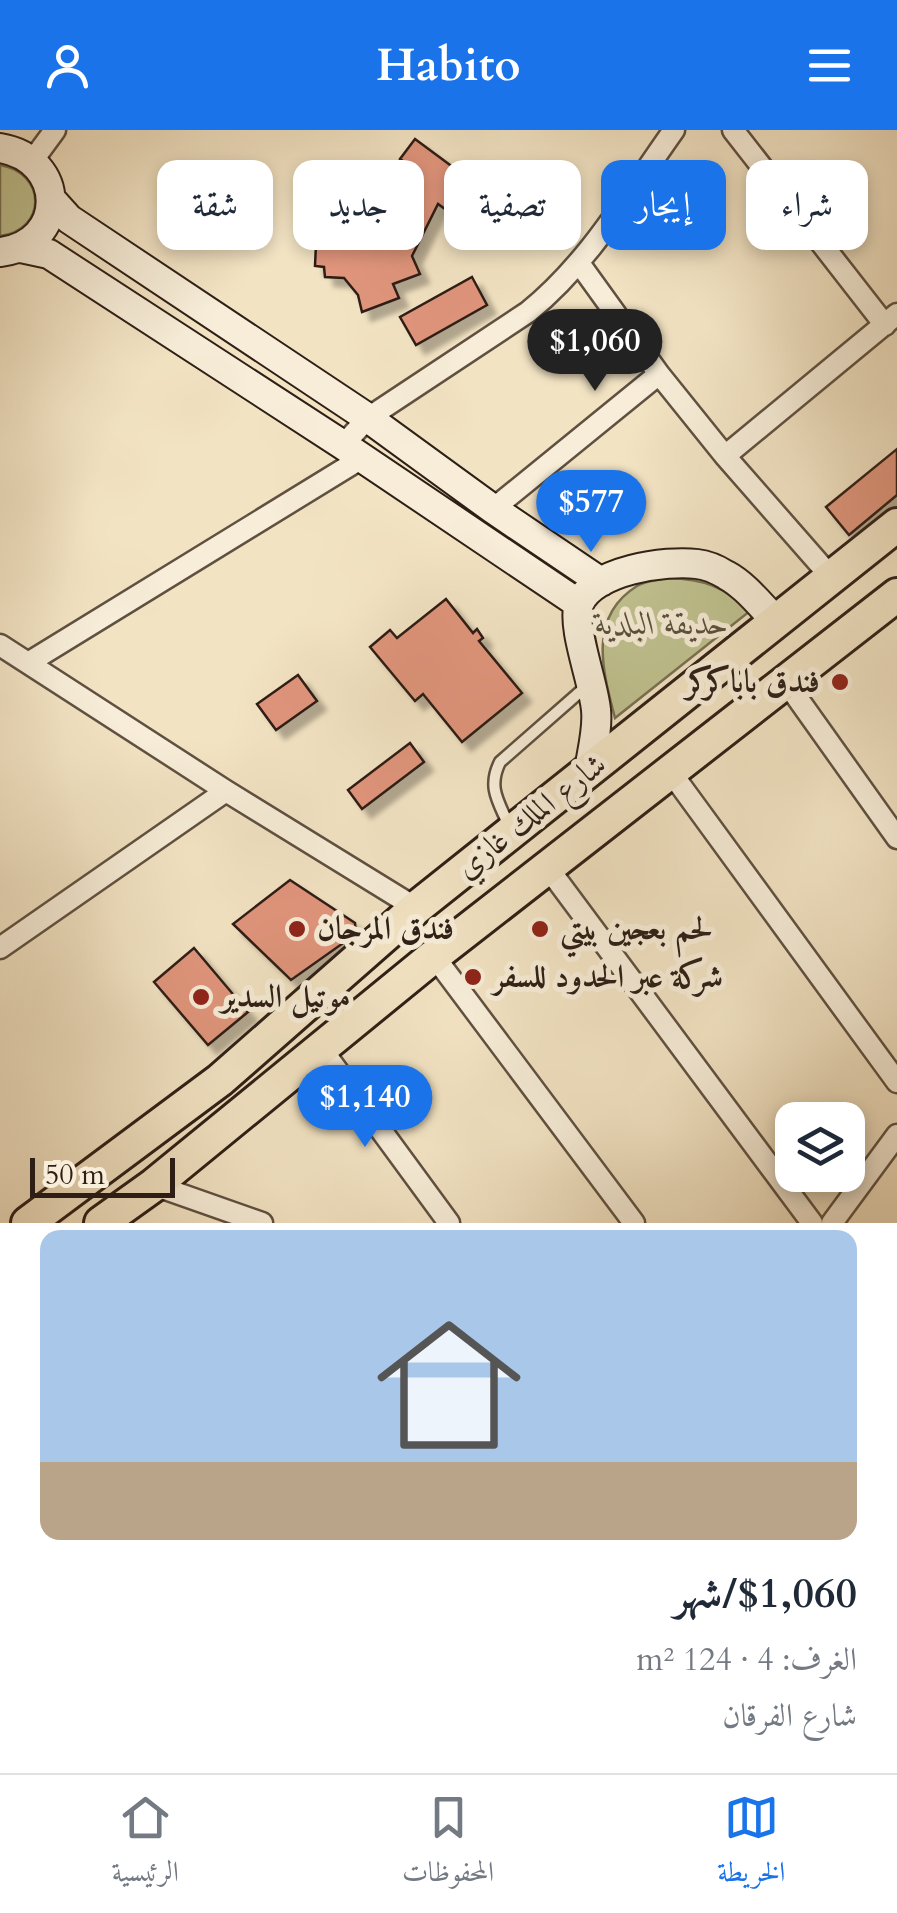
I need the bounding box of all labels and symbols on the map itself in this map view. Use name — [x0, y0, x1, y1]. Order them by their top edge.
pin: $1,060 — [514, 309, 676, 394]
pin: $577 — [532, 470, 650, 555]
park label: حديقة البلدية — [592, 602, 729, 646]
place label: فندق باباكركر — [683, 660, 820, 704]
marker: فندق باباكركر — [829, 671, 851, 693]
street label: شارع الملك غازي — [446, 743, 618, 892]
place label: فندق المرجان — [317, 907, 454, 951]
place label: لحم بعجين بيتي — [560, 907, 712, 958]
marker: فندق المرجان — [286, 918, 308, 940]
marker: لحم بعجين بيتي — [529, 918, 551, 940]
place label: شركة عبر الحدود للسفر — [490, 955, 723, 999]
marker: شركة عبر الحدود للسفر — [462, 966, 484, 988]
place label: موتيل السدير — [218, 975, 351, 1019]
marker: موتيل السدير — [190, 986, 212, 1008]
pin: $1,140 — [284, 1065, 446, 1150]
scale bar — [30, 1153, 175, 1198]

